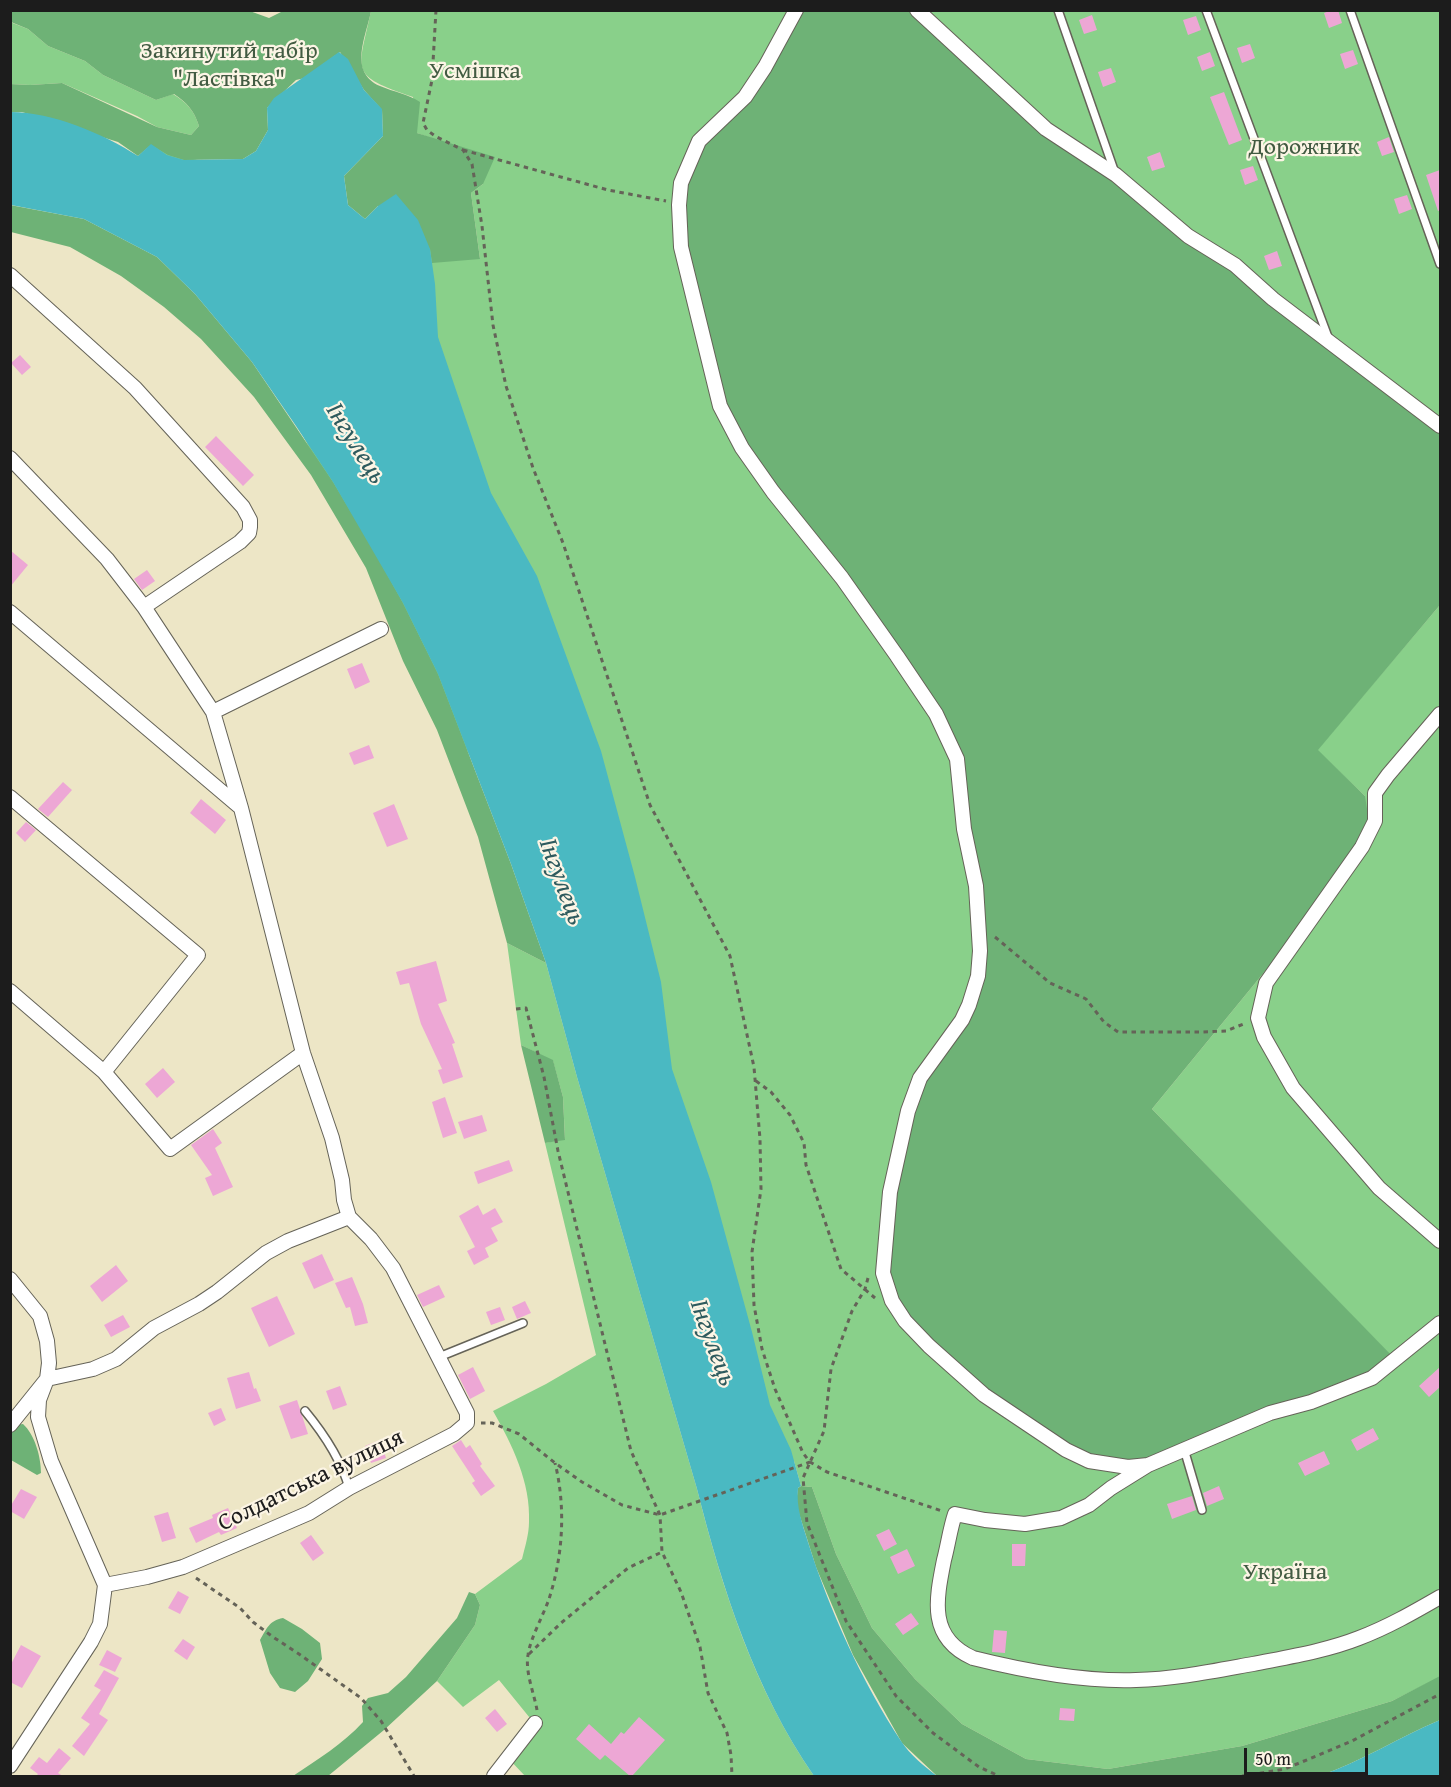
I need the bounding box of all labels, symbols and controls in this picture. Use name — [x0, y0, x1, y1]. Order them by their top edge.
park label: Закинутий табір "Ластівка" — [140, 38, 318, 94]
park label: Усмішка — [429, 58, 521, 86]
park label: Дорожник — [1248, 134, 1360, 162]
water label: Інгулець — [318, 398, 392, 490]
water label: Інгулець — [531, 834, 591, 930]
water label: Інгулець — [682, 1295, 742, 1391]
street label: Солдатська вулиця — [213, 1424, 409, 1538]
park label: Україна — [1243, 1559, 1327, 1587]
scale bar — [1247, 1736, 1372, 1774]
text: 50 m — [1255, 1745, 1291, 1772]

